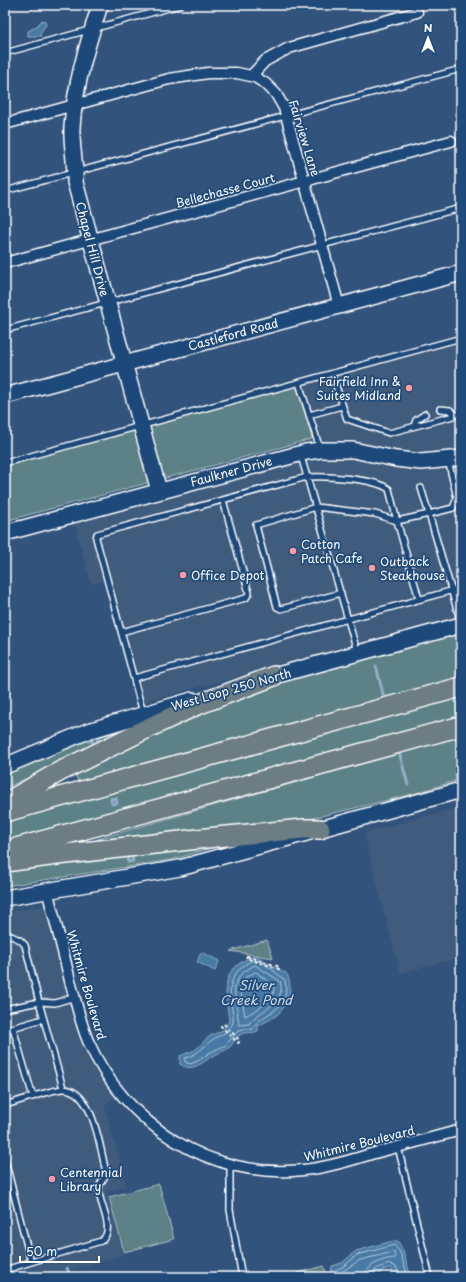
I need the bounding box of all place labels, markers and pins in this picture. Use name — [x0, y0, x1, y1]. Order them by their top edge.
place label: Fairfield Inn & Suites Midland — [316, 372, 401, 404]
marker: Fairfield Inn & Suites Midland — [404, 383, 414, 393]
place label: Cotton Patch Cafe — [301, 535, 363, 567]
marker: Cotton Patch Cafe — [288, 546, 298, 556]
place label: Outback Steakhouse — [380, 552, 446, 584]
marker: Outback Steakhouse — [367, 563, 377, 573]
place label: Office Depot — [191, 566, 265, 584]
marker: Office Depot — [178, 570, 188, 580]
place label: Centennial Library — [60, 1163, 122, 1195]
marker: Centennial Library — [47, 1174, 57, 1184]

